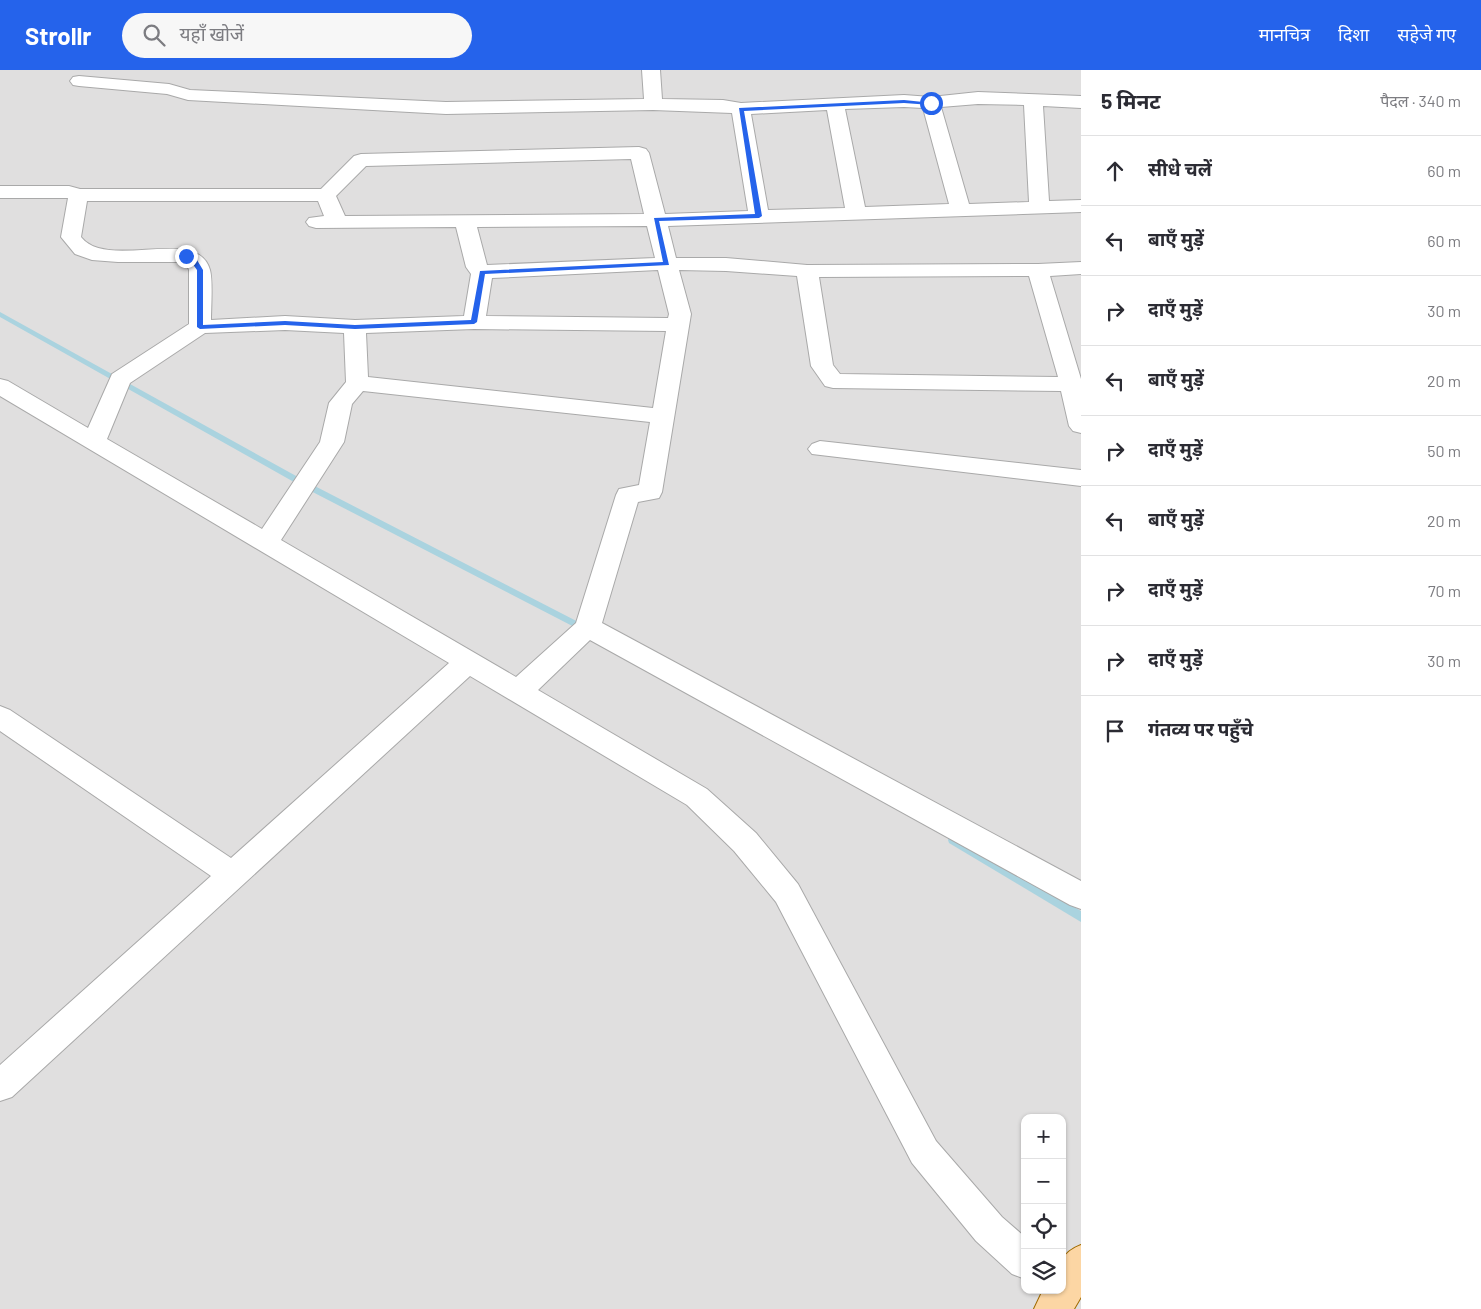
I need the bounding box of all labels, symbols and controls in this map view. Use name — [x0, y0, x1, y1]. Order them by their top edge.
search box — [122, 13, 472, 58]
text: Strollr — [25, 21, 92, 50]
icon: search — [140, 21, 168, 49]
text: यहाँ खोजें — [180, 22, 244, 45]
text: मानचित्र — [1259, 23, 1310, 45]
text: दिशा — [1338, 23, 1369, 45]
text: सहेजे गए — [1397, 23, 1456, 45]
text: 5 मिनट — [1101, 88, 1161, 113]
text: पैदल · 340 m — [1380, 91, 1461, 110]
route start — [920, 92, 943, 115]
icon: ahead — [1101, 157, 1129, 185]
text: सीधे चलें — [1148, 157, 1212, 180]
text: 60 m — [1427, 161, 1461, 180]
icon: left — [1101, 227, 1129, 255]
text: बाएँ मुड़ें — [1148, 227, 1204, 250]
text: 60 m — [1427, 231, 1461, 250]
route end — [175, 245, 198, 268]
icon: right — [1101, 297, 1129, 325]
text: दाएँ मुड़ें — [1148, 297, 1203, 320]
text: 30 m — [1427, 301, 1461, 320]
icon: left — [1101, 367, 1129, 395]
text: बाएँ मुड़ें — [1148, 367, 1204, 390]
text: 20 m — [1427, 371, 1461, 390]
icon: right — [1101, 437, 1129, 465]
text: दाएँ मुड़ें — [1148, 437, 1203, 460]
text: 50 m — [1427, 441, 1461, 460]
icon: left — [1101, 507, 1129, 535]
text: बाएँ मुड़ें — [1148, 507, 1204, 530]
text: 20 m — [1427, 511, 1461, 530]
icon: right — [1101, 577, 1129, 605]
text: दाएँ मुड़ें — [1148, 577, 1203, 600]
text: 70 m — [1428, 581, 1461, 600]
icon: right — [1101, 647, 1129, 675]
text: दाएँ मुड़ें — [1148, 647, 1203, 670]
text: 30 m — [1427, 651, 1461, 670]
icon: arrive — [1101, 717, 1129, 745]
text: गंतव्य पर पहुँचे — [1148, 717, 1253, 740]
map controls — [1021, 1114, 1066, 1294]
button: + — [1021, 1114, 1066, 1159]
button: − — [1021, 1159, 1066, 1204]
button: locate — [1021, 1204, 1066, 1249]
button: layers — [1021, 1249, 1066, 1294]

